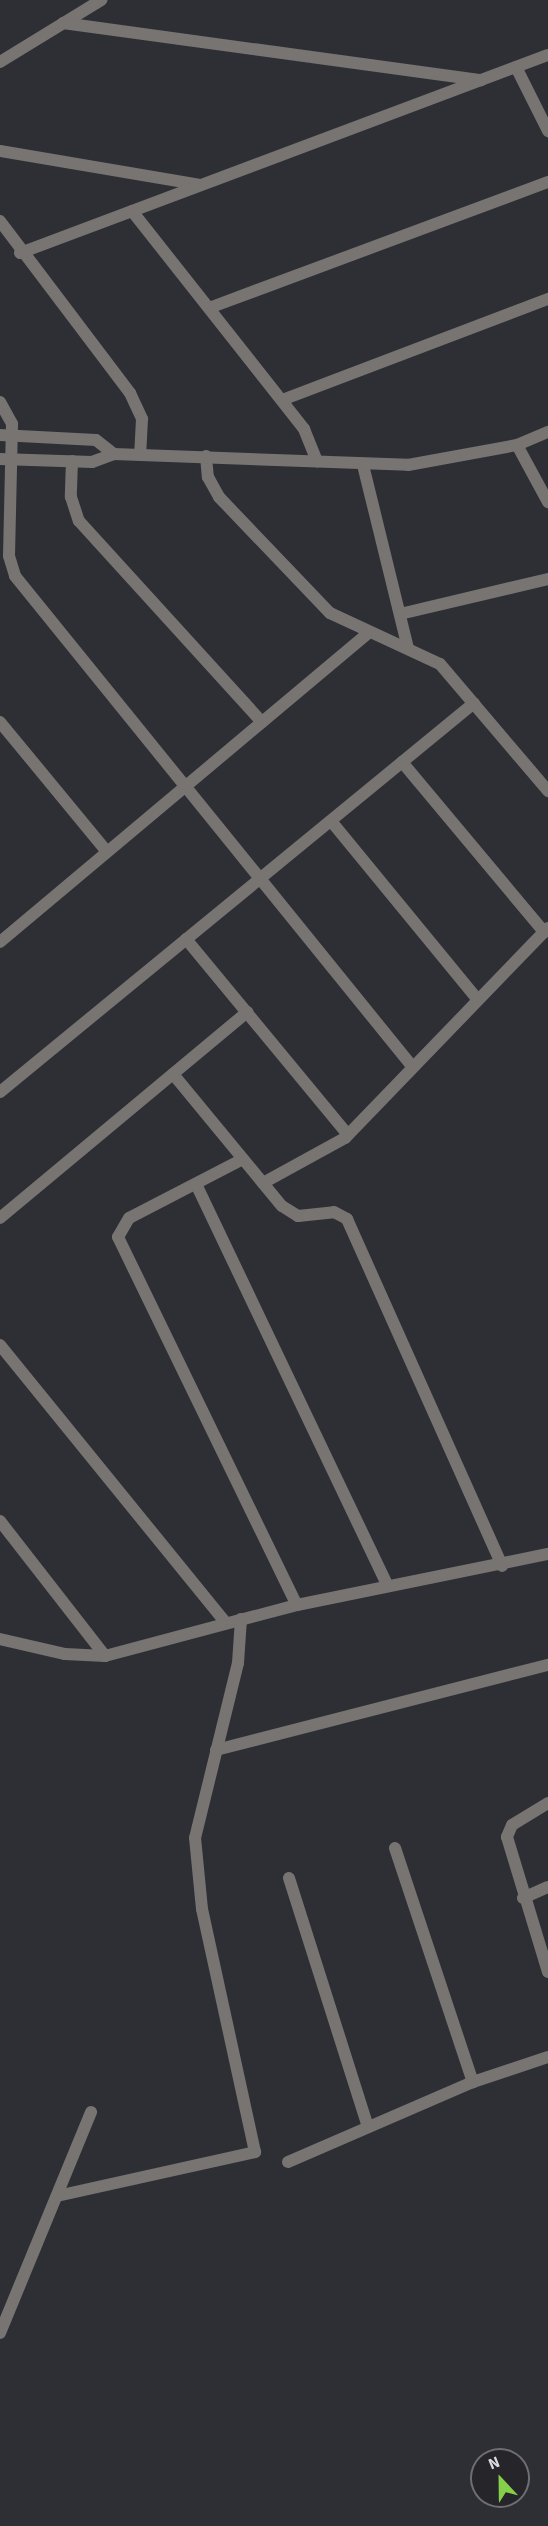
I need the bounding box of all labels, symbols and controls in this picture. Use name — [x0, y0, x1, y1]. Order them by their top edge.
north arrow — [470, 2448, 530, 2508]
text: N — [485, 2451, 503, 2475]

